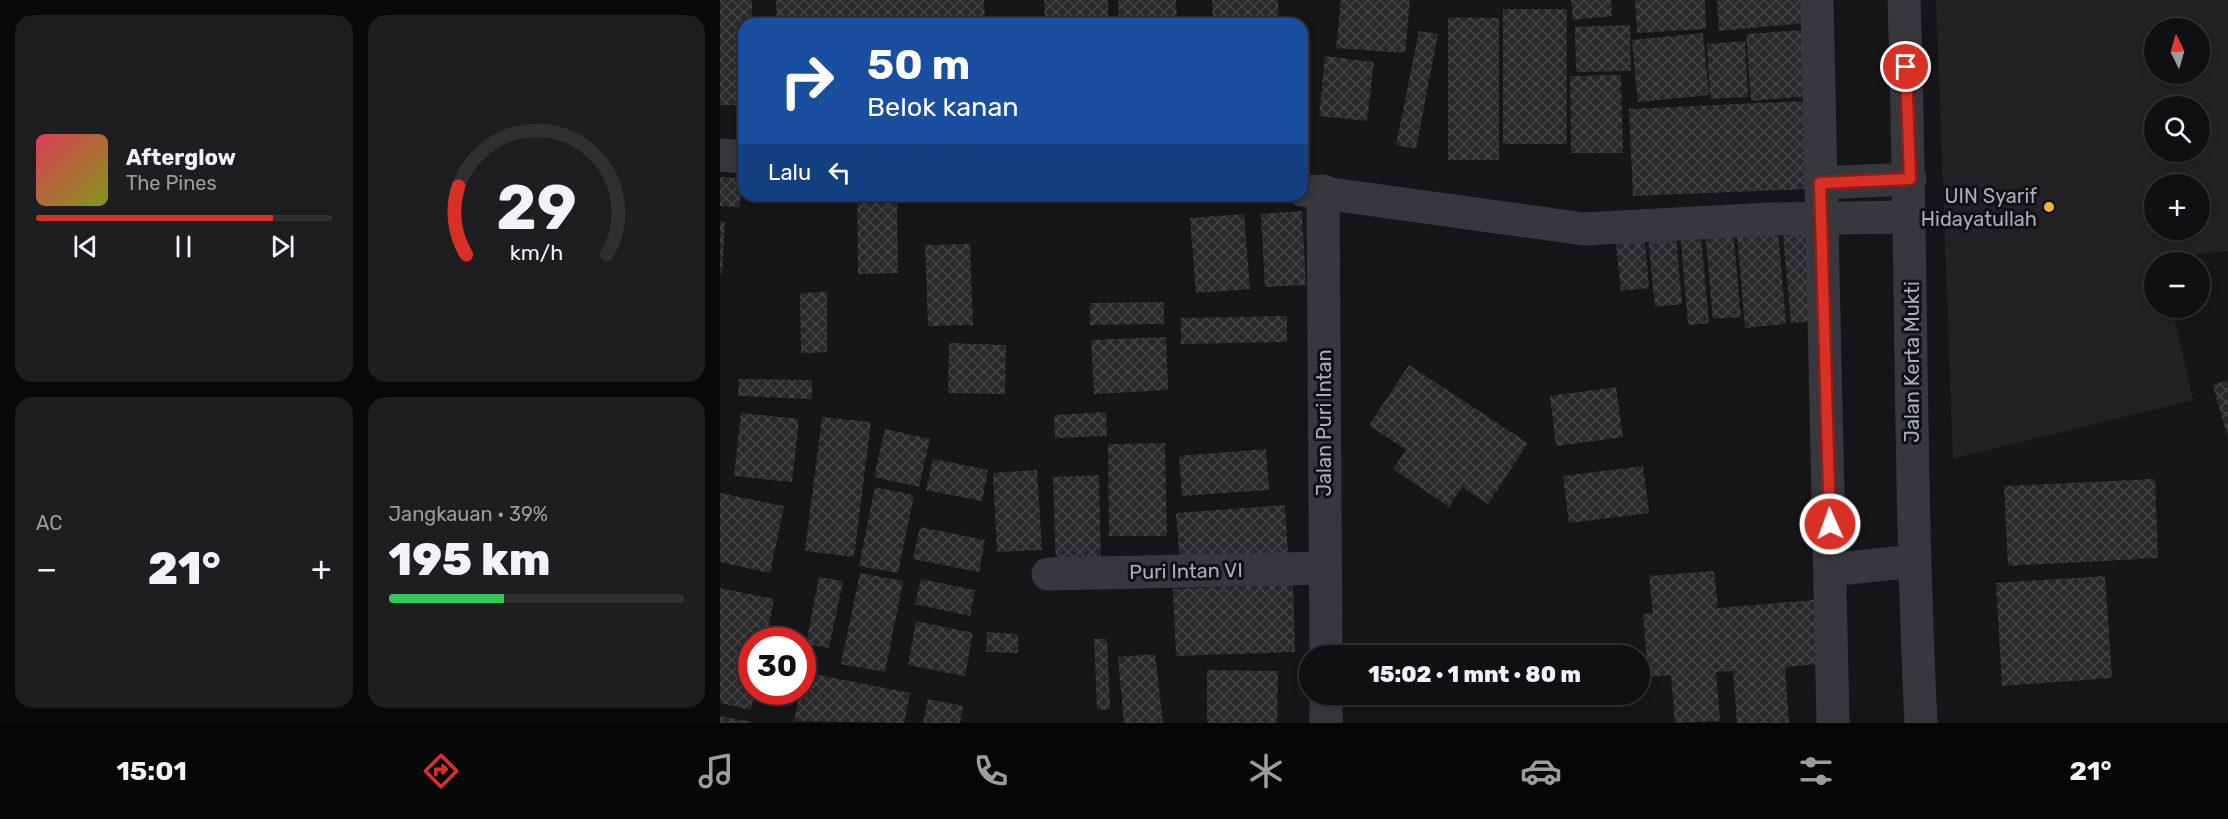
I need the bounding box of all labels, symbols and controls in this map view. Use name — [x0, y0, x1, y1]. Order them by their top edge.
north arrow — [2144, 18, 2210, 84]
map controls — [2144, 18, 2210, 318]
text: 50 m — [867, 40, 970, 90]
pin — [1880, 41, 1931, 92]
icon: right — [768, 42, 846, 120]
icon: arrive — [1889, 50, 1922, 83]
text: Belok kanan — [867, 91, 1019, 123]
button: search — [2144, 96, 2210, 162]
text: Afterglow — [126, 144, 236, 171]
icon: left — [823, 156, 856, 189]
text: Lalu — [768, 159, 811, 186]
text: The Pines — [126, 171, 217, 195]
text: 29 — [496, 172, 577, 246]
button: + — [2144, 174, 2210, 240]
place label: UIN Syarif Hidayatullah — [1921, 184, 2037, 231]
marker: UIN Syarif Hidayatullah — [2042, 200, 2056, 214]
icon: previous — [69, 230, 102, 263]
icon: pause — [167, 230, 200, 263]
icon: next — [266, 230, 299, 263]
text: km/h — [509, 241, 563, 266]
button: − — [2144, 252, 2210, 318]
street label: Jalan Kerta Mukti — [1900, 281, 1924, 443]
street label: Jalan Puri Intan — [1312, 349, 1336, 497]
position arrow — [1798, 492, 1862, 556]
text: Jangkauan · 39% — [389, 502, 548, 526]
text: AC — [36, 511, 62, 535]
text: 195 km — [389, 533, 550, 586]
text: 21° — [148, 542, 221, 595]
text: − — [36, 549, 57, 588]
text: + — [311, 549, 331, 588]
street label: Puri Intan VI — [1129, 558, 1243, 584]
speed limit sign: 30 — [738, 627, 816, 705]
text: 15:02 · 1 mnt · 80 m — [1368, 661, 1581, 688]
icon: directions — [420, 750, 462, 792]
icon: music — [695, 750, 737, 792]
icon: phone — [970, 750, 1012, 792]
icon: climate — [1245, 750, 1287, 792]
icon: car — [1520, 750, 1562, 792]
icon: filters — [1795, 750, 1837, 792]
text: 15:01 — [116, 755, 187, 787]
text: 21° — [2069, 755, 2112, 787]

